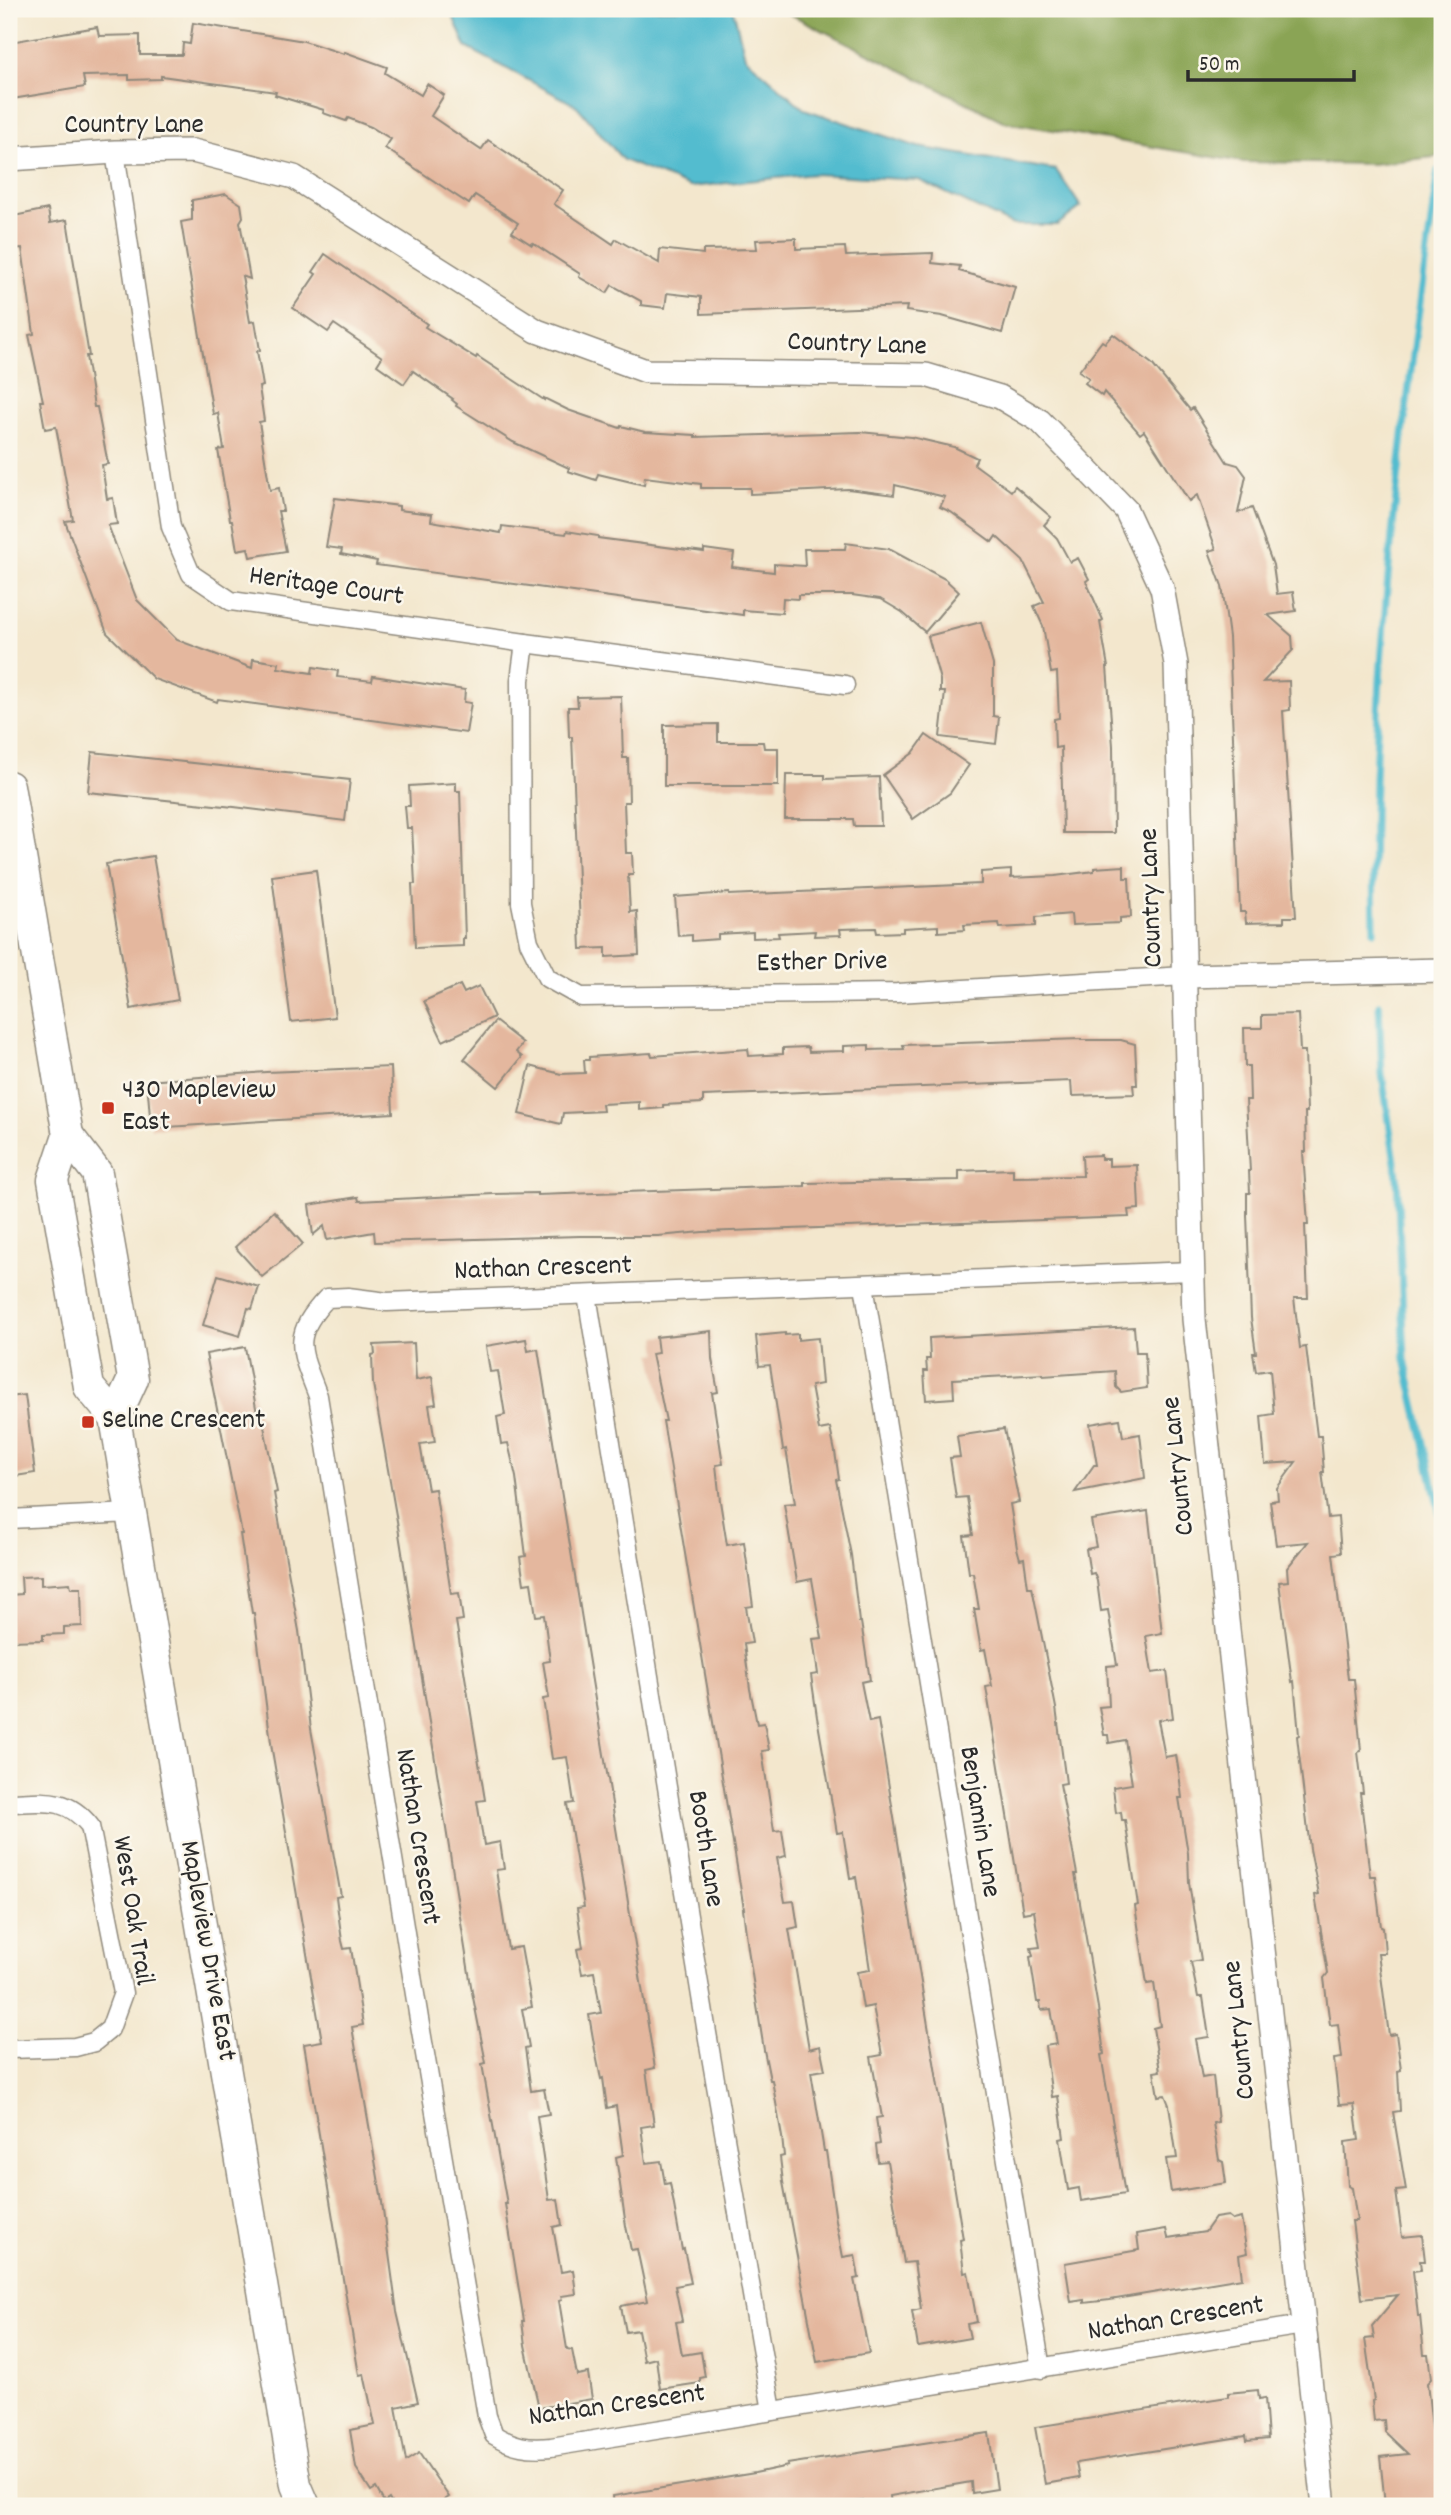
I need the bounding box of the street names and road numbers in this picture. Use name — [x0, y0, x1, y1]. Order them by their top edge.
street label: Country Lane — [64, 107, 204, 147]
street label: Country Lane — [787, 324, 927, 368]
street label: Heritage Court — [246, 557, 406, 619]
street label: Country Lane — [1131, 828, 1175, 968]
street label: Esther Drive — [756, 943, 888, 985]
street label: Nathan Crescent — [453, 1247, 633, 1293]
street label: Country Lane — [1153, 1394, 1207, 1538]
street label: Benjamin Lane — [946, 1744, 1010, 1900]
street label: Nathan Crescent — [382, 1746, 450, 1928]
street label: Booth Lane — [675, 1788, 733, 1910]
street label: West Oak Trail — [99, 1834, 163, 1989]
street label: Mapleview Drive East — [167, 1838, 245, 2064]
street label: Country Lane — [1214, 1958, 1268, 2102]
street label: Nathan Crescent — [1085, 2286, 1267, 2354]
street label: Nathan Crescent — [526, 2375, 708, 2439]

